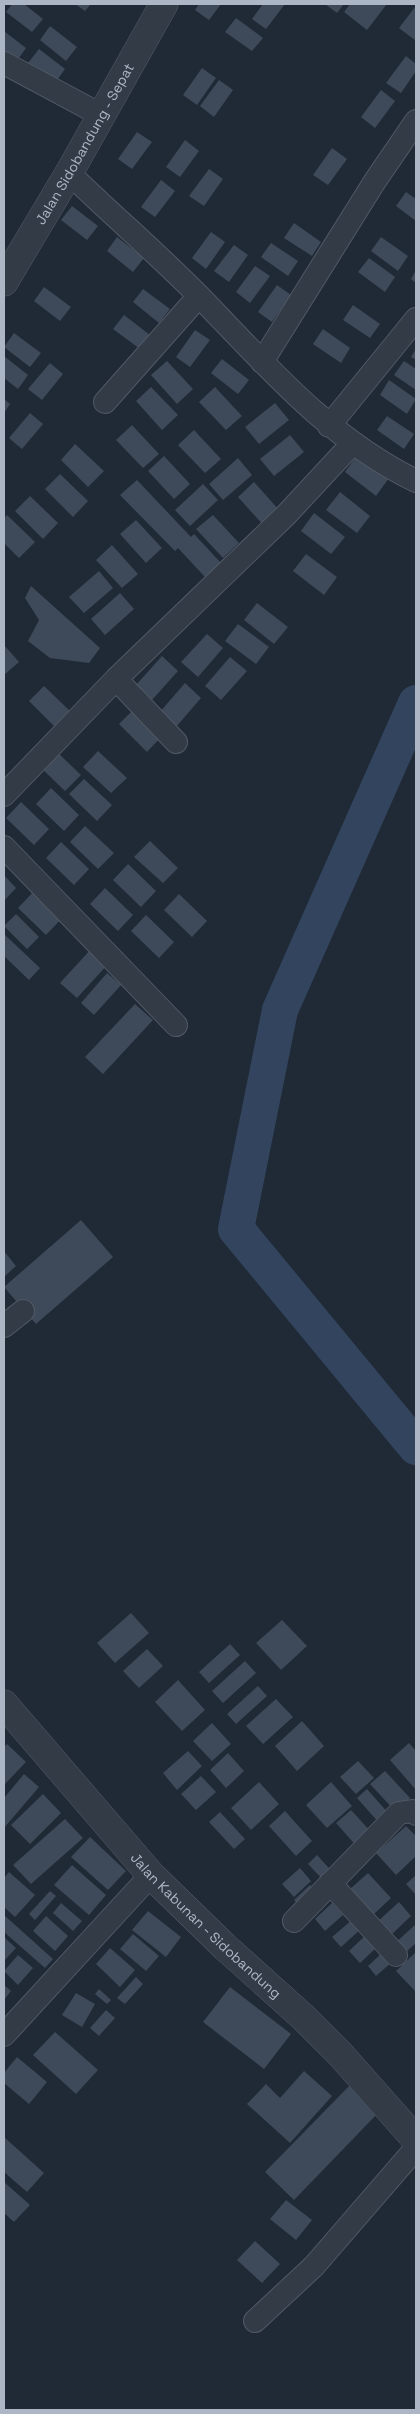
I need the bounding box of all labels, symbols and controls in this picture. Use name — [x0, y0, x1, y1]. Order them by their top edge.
street label: Jalan Sidobandung - Sepat — [31, 60, 138, 228]
street label: Jalan Kabunan - Sidobandung — [127, 1849, 285, 2002]

